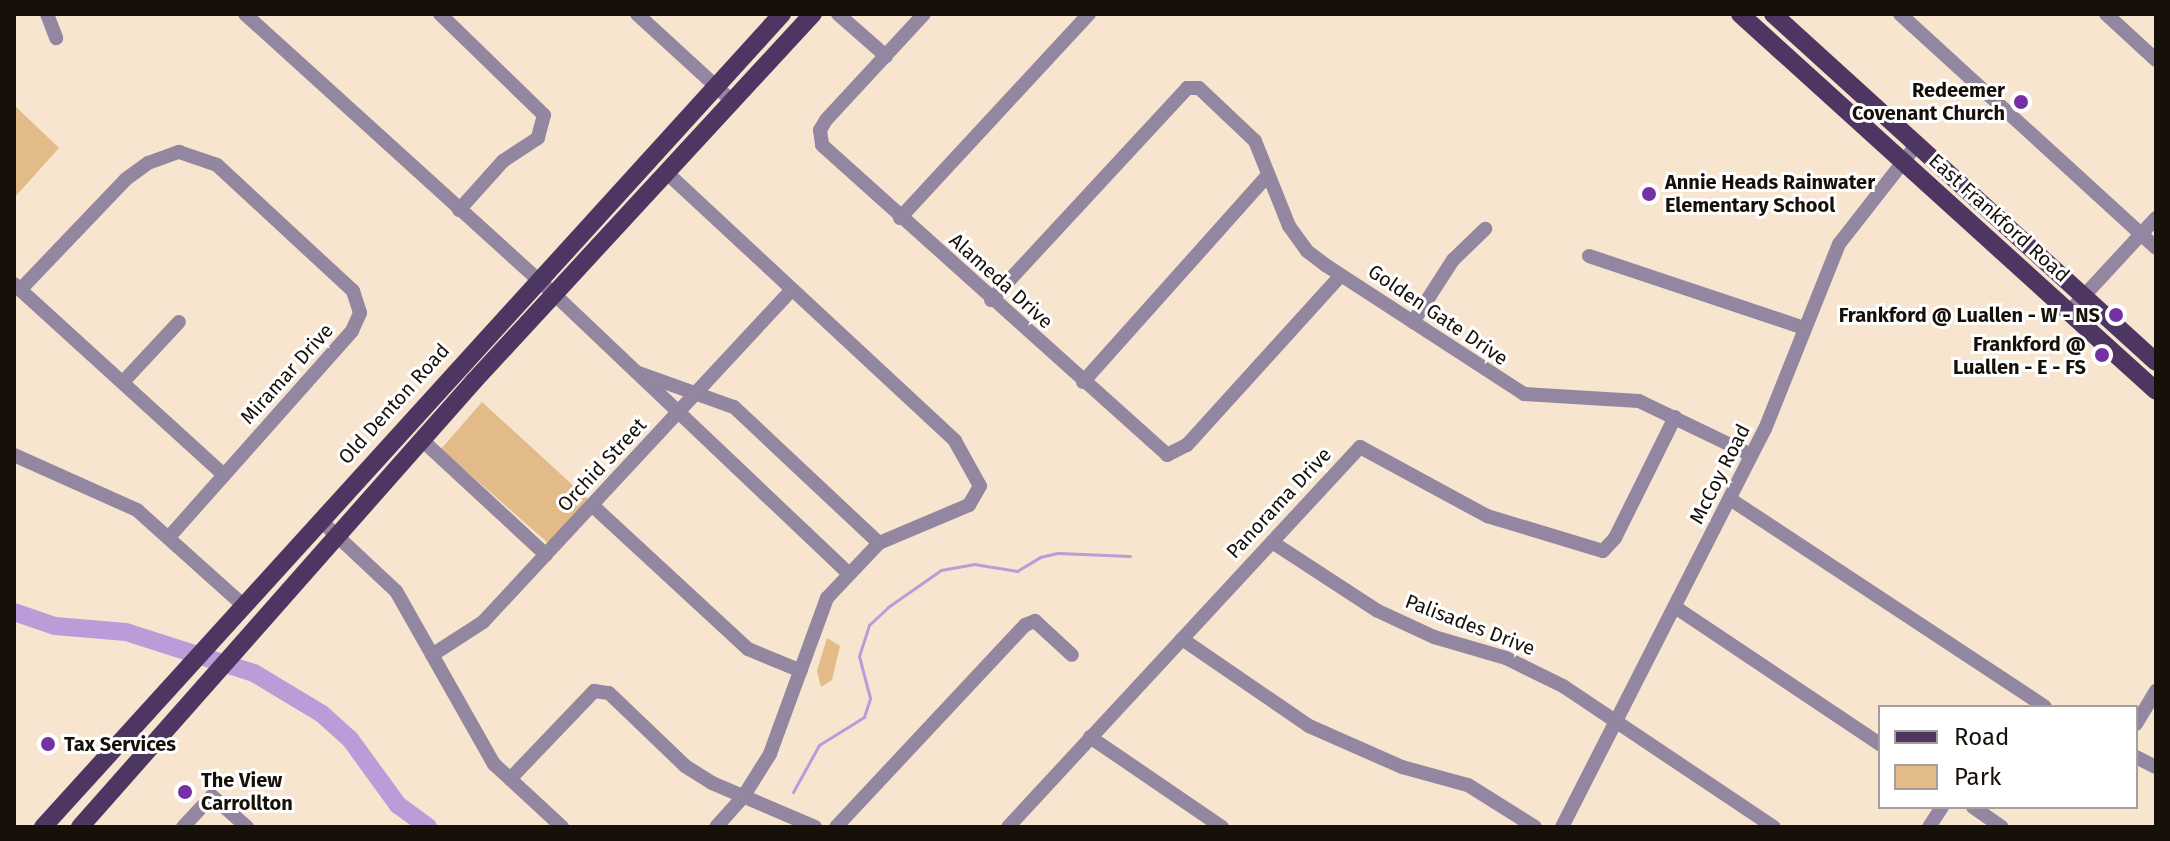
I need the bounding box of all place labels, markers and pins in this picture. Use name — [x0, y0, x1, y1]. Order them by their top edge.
place label: Redeemer Covenant Church — [1852, 78, 2005, 125]
marker: Redeemer Covenant Church — [2012, 93, 2030, 111]
place label: Annie Heads Rainwater Elementary School — [1665, 170, 1875, 217]
marker: Annie Heads Rainwater Elementary School — [1640, 185, 1658, 203]
place label: Frankford @ Luallen - W - NS — [1839, 303, 2100, 327]
marker: Frankford @ Luallen - W - NS — [2107, 306, 2125, 324]
place label: Frankford @ Luallen - E - FS — [1953, 332, 2086, 379]
marker: Frankford @ Luallen - E - FS — [2093, 346, 2111, 364]
place label: Tax Services — [64, 732, 176, 756]
marker: Tax Services — [39, 735, 57, 753]
place label: The View Carrollton — [201, 768, 293, 815]
marker: The View Carrollton — [176, 783, 194, 801]

